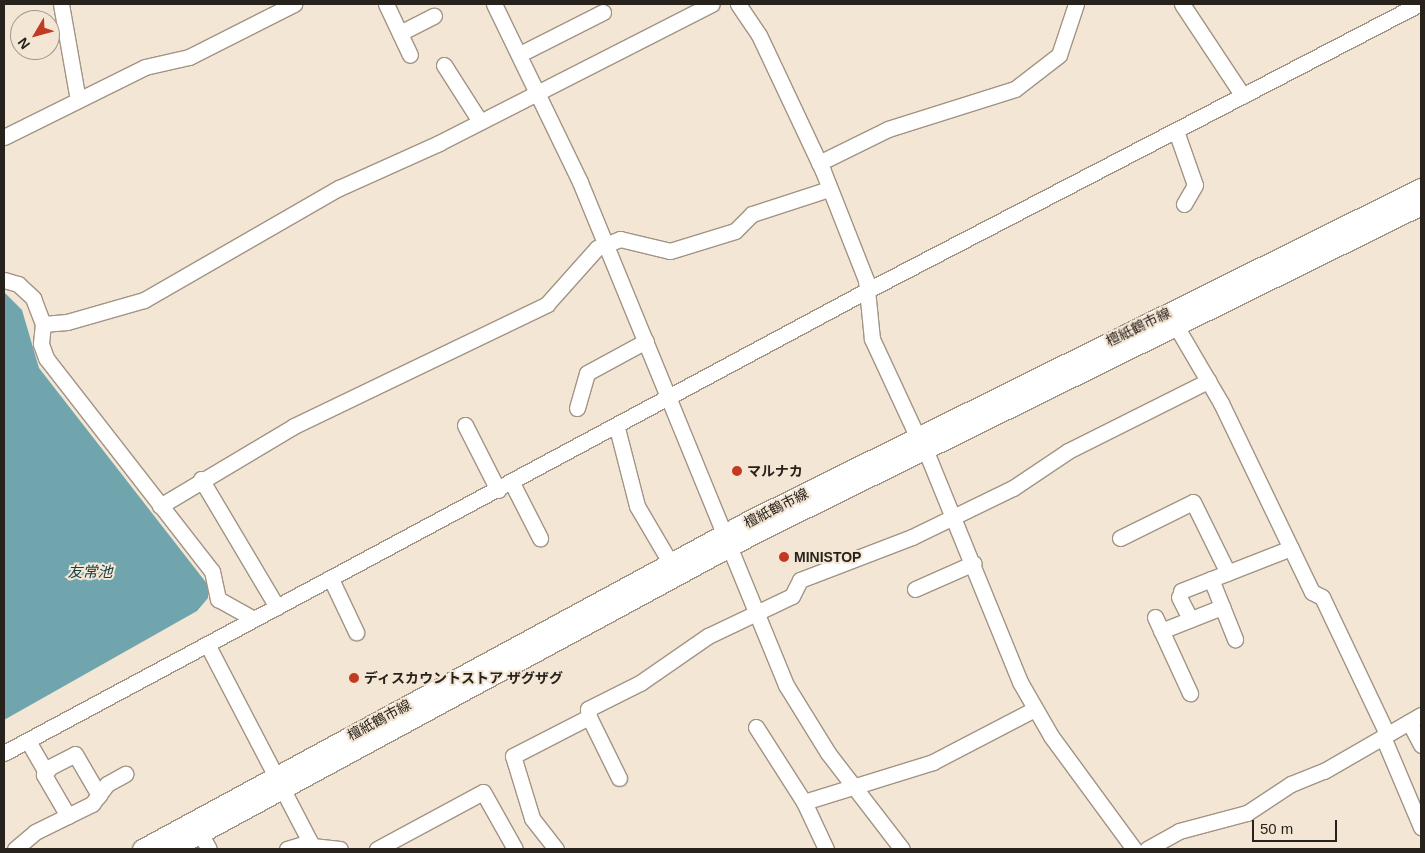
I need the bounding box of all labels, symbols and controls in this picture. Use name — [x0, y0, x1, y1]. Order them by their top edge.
north arrow — [10, 10, 60, 60]
text: N — [14, 35, 33, 52]
street label: 檀紙鶴市線 — [1103, 304, 1173, 350]
place label: マルナカ — [747, 463, 803, 479]
marker: マルナカ — [731, 465, 743, 477]
street label: 檀紙鶴市線 — [741, 485, 811, 531]
place label: MINISTOP — [794, 549, 861, 565]
marker: MINISTOP — [778, 551, 790, 563]
water label: 友常池 — [68, 563, 112, 581]
place label: ディスカウントストア ザグザグ — [364, 670, 564, 686]
marker: ディスカウントストア ザグザグ — [348, 672, 360, 684]
street label: 檀紙鶴市線 — [344, 696, 414, 744]
scale bar — [1255, 810, 1340, 842]
text: 50 m — [1260, 820, 1293, 837]

